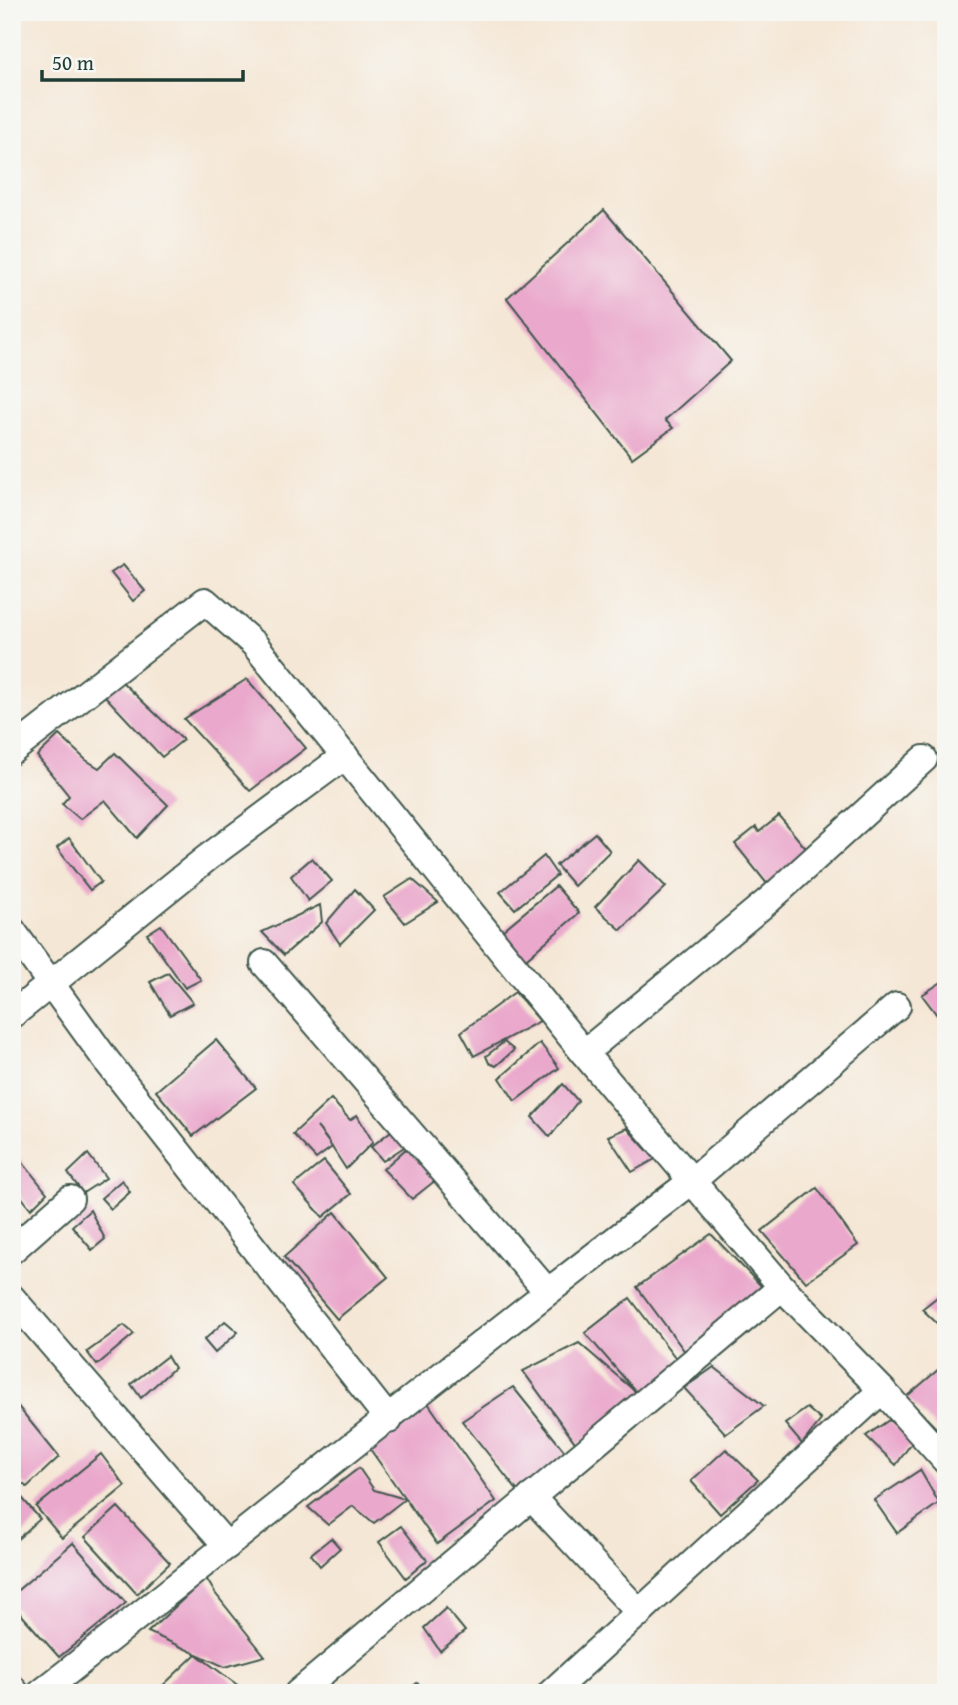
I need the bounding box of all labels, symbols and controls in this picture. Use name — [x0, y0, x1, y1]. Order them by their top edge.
scale bar — [42, 38, 243, 82]
text: 50 m — [52, 47, 94, 78]

